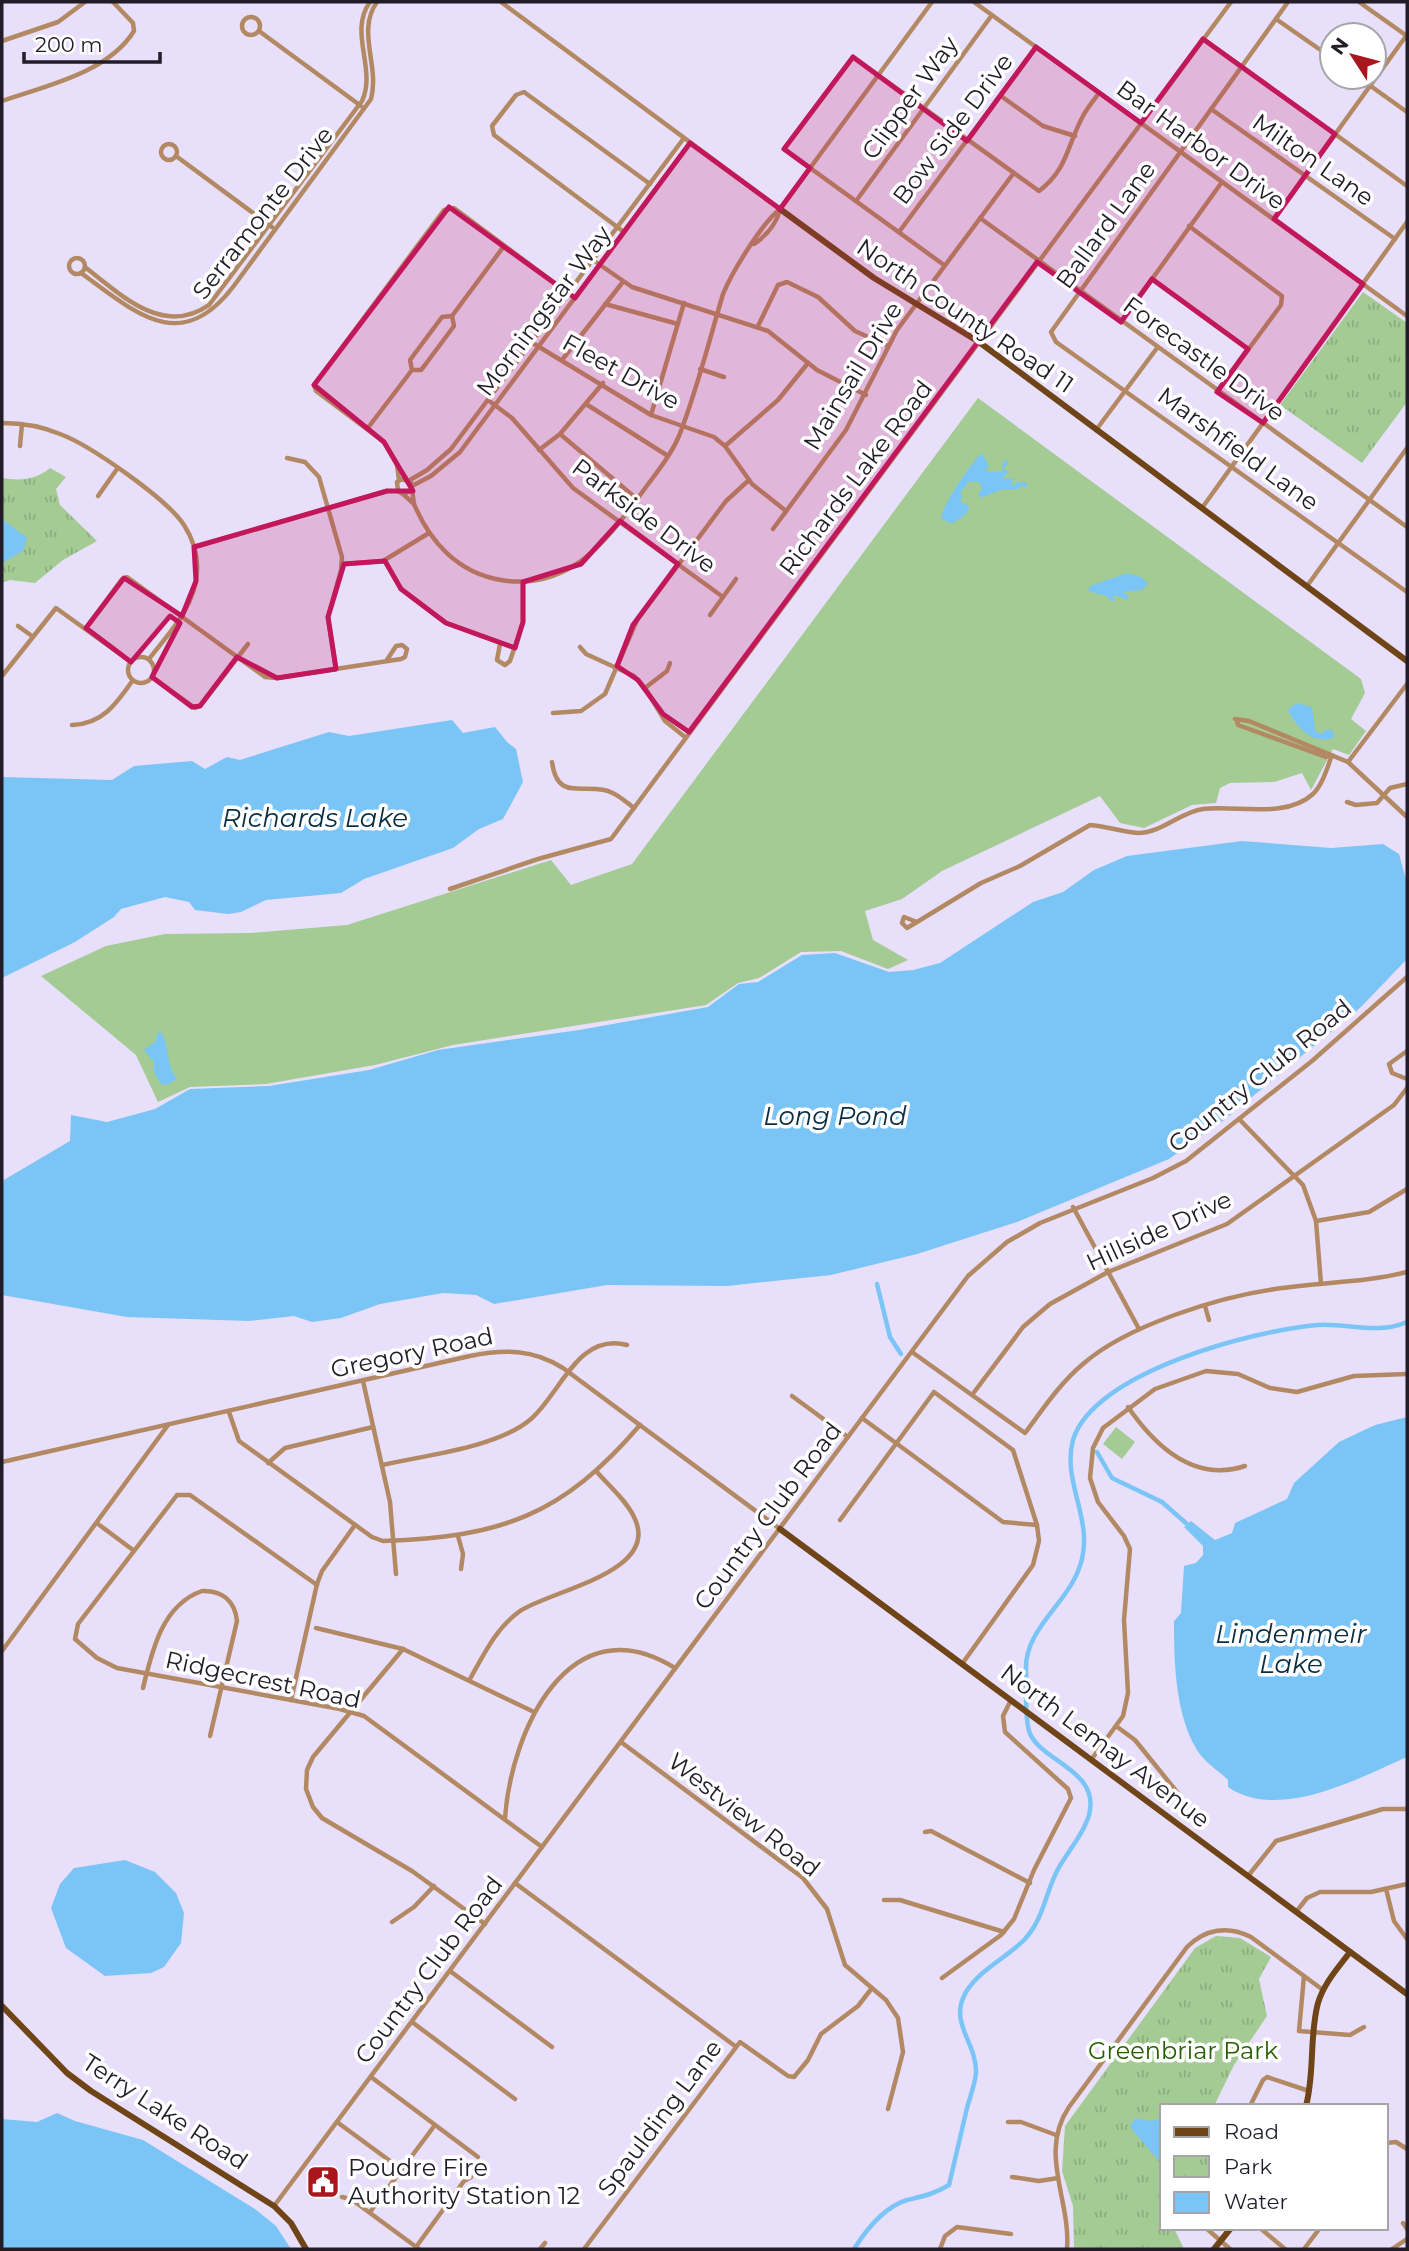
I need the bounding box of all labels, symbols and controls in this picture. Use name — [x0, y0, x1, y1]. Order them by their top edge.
scale bar — [24, 21, 161, 65]
north arrow — [1318, 21, 1388, 91]
street label: Clipper Way — [855, 31, 964, 165]
text: 200 m — [35, 32, 102, 57]
text: N — [1326, 33, 1353, 59]
street label: Bow Side Drive — [886, 48, 1019, 210]
street label: Bar Harbor Drive — [1111, 74, 1291, 216]
street label: Milton Lane — [1247, 107, 1380, 212]
street label: Serramonte Drive — [186, 121, 339, 305]
street label: Ballard Lane — [1050, 155, 1161, 294]
street label: Morningstar Way — [470, 220, 617, 402]
street label: North County Road 11 — [851, 232, 1079, 399]
street label: Forecastle Drive — [1118, 290, 1291, 427]
street label: Mainsail Drive — [797, 296, 908, 455]
street label: Fleet Drive — [558, 327, 685, 416]
street label: Richards Lake Road — [773, 374, 938, 581]
street label: Marshfield Lane — [1152, 381, 1324, 517]
street label: Parkside Drive — [567, 452, 722, 579]
water label: Richards Lake — [222, 802, 408, 834]
street label: Country Club Road — [1162, 993, 1357, 1158]
water label: Long Pond — [763, 1100, 907, 1132]
street label: Hillside Drive — [1082, 1184, 1236, 1277]
street label: Gregory Road — [328, 1321, 496, 1384]
street label: Country Club Road — [688, 1416, 848, 1615]
water label: Lindenmeir Lake — [1215, 1618, 1367, 1680]
street label: Ridgecrest Road — [163, 1645, 363, 1714]
street label: North Lemay Avenue — [995, 1658, 1216, 1834]
street label: Westview Road — [663, 1746, 826, 1883]
street label: Country Club Road — [349, 1870, 509, 2069]
street label: Spaulding Lane — [591, 2034, 728, 2202]
park label: Greenbriar Park — [1088, 2036, 1279, 2065]
street label: Terry Lake Road — [77, 2047, 253, 2176]
legend — [1160, 2104, 1388, 2230]
text: Road — [1224, 2119, 1279, 2144]
place label: Poudre Fire Authority Station 12 — [348, 2153, 580, 2210]
text: Park — [1224, 2154, 1272, 2179]
public building icon: Poudre Fire Authority Station 12 — [304, 2163, 342, 2201]
text: Water — [1224, 2189, 1288, 2214]

